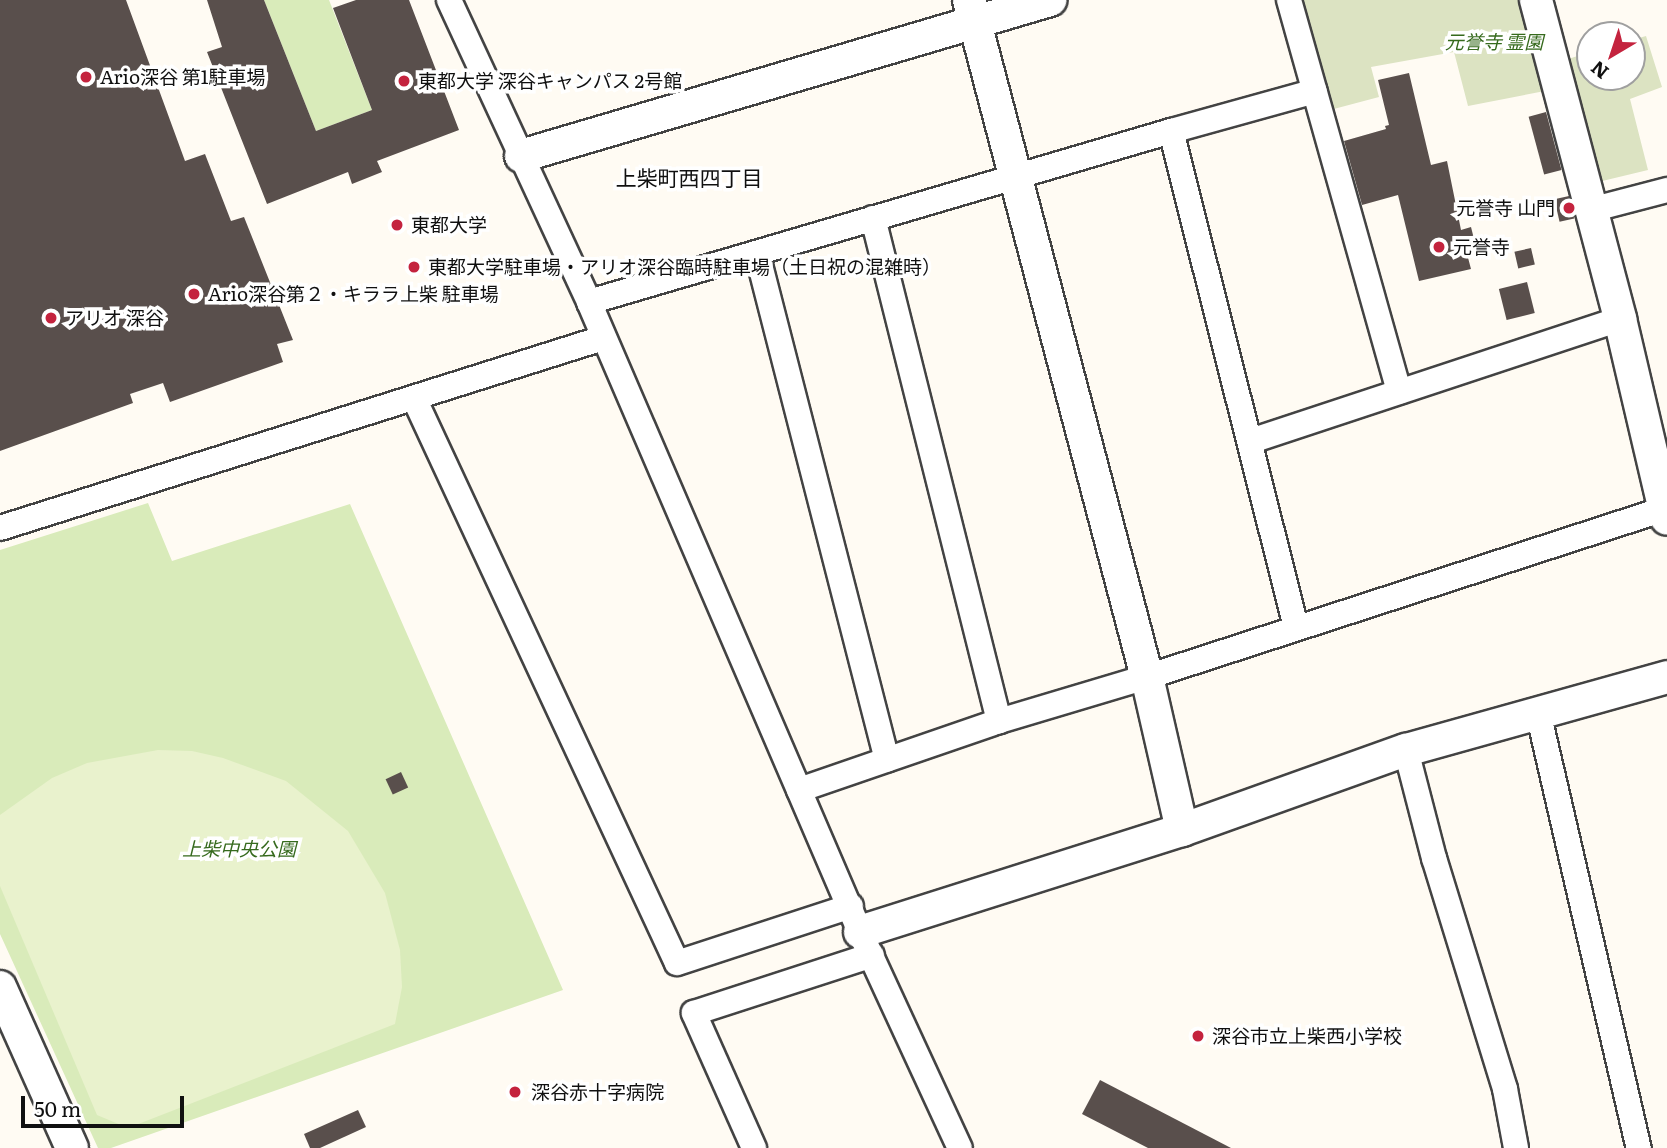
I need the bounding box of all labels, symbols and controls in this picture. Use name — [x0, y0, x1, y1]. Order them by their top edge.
north arrow — [1576, 21, 1646, 91]
park label: 元誉寺 霊園 — [1445, 31, 1543, 53]
text: N — [1584, 55, 1614, 87]
place label: Ario深谷 第1駐車場 — [100, 66, 266, 88]
marker: Ario深谷 第1駐車場 — [78, 69, 94, 85]
place label: 東都大学 深谷キャンパス 2号館 — [418, 70, 682, 92]
marker: 東都大学 深谷キャンパス 2号館 — [396, 73, 412, 89]
district label: 上柴町西四丁目 — [616, 164, 762, 190]
place label: 元誉寺 山門 — [1456, 197, 1555, 219]
marker: 元誉寺 山門 — [1561, 200, 1577, 216]
place label: 東都大学 — [411, 214, 487, 236]
marker: 東都大学 — [389, 217, 405, 233]
place label: 元誉寺 — [1453, 236, 1510, 258]
marker: 元誉寺 — [1431, 239, 1447, 255]
place label: 東都大学駐車場・アリオ深谷臨時駐車場（土日祝の混雑時） — [428, 256, 941, 278]
marker: 東都大学駐車場・アリオ深谷臨時駐車場（土日祝の混雑時） — [406, 259, 422, 275]
place label: Ario深谷第２・キララ上柴 駐車場 — [208, 283, 499, 305]
marker: Ario深谷第２・キララ上柴 駐車場 — [186, 286, 202, 302]
place label: アリオ 深谷 — [65, 307, 164, 329]
marker: アリオ 深谷 — [43, 310, 59, 326]
park label: 上柴中央公園 — [182, 838, 296, 860]
place label: 深谷市立上柴西小学校 — [1212, 1025, 1402, 1047]
marker: 深谷市立上柴西小学校 — [1190, 1028, 1206, 1044]
place label: 深谷赤十字病院 — [531, 1081, 664, 1103]
scale bar — [24, 1082, 187, 1126]
marker: 深谷赤十字病院 — [505, 1082, 525, 1102]
text: 50 m — [34, 1092, 81, 1123]

